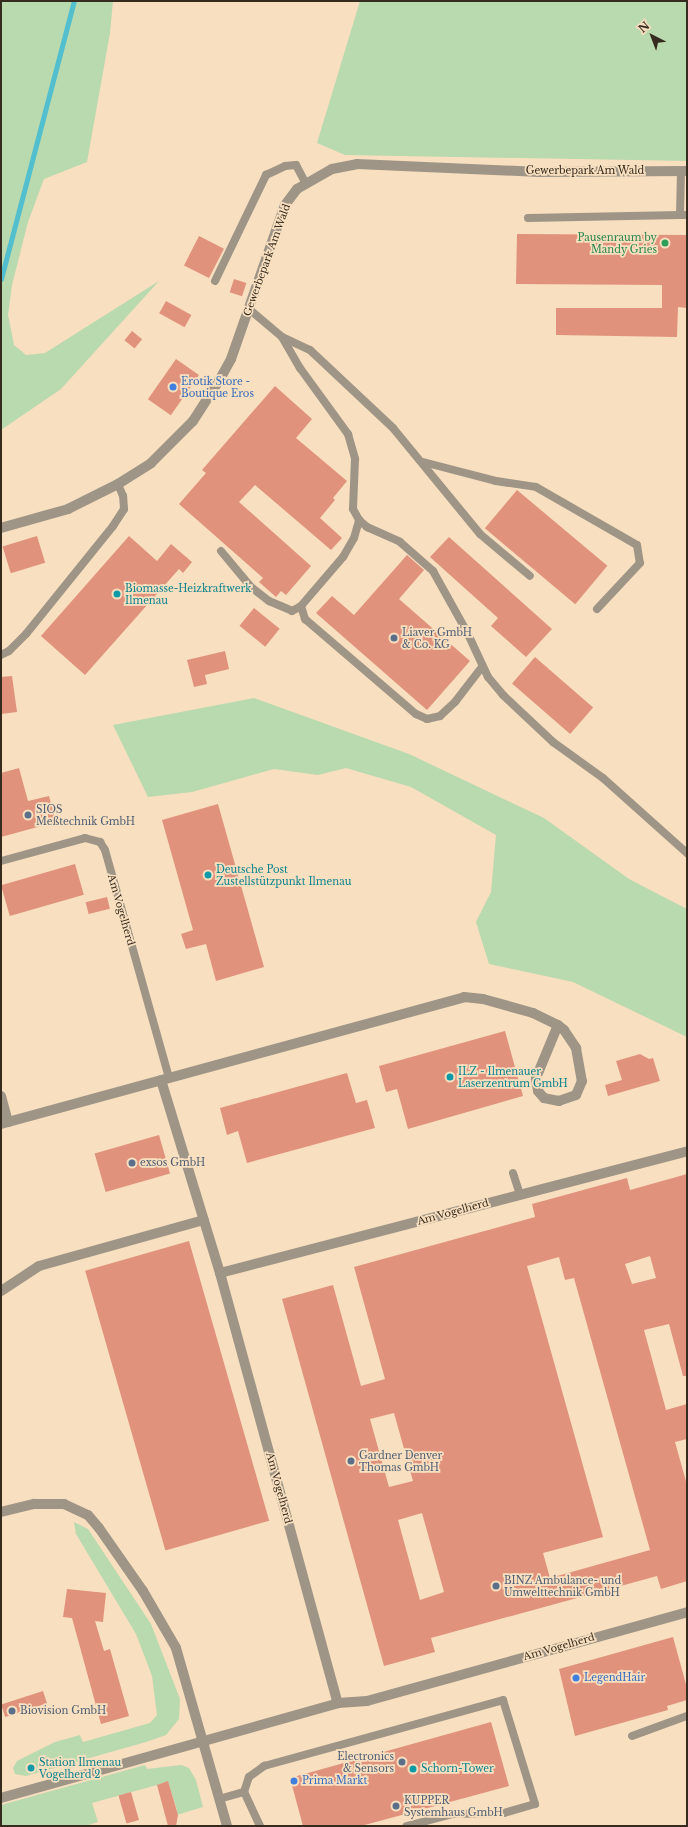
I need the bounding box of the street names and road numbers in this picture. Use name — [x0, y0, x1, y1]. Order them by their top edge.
street label: Gewerbepark Am Wald — [525, 165, 645, 177]
street label: Gewerbepark Am Wald — [241, 202, 293, 318]
street label: Am Vogelherd — [105, 873, 137, 947]
street label: Am Vogelherd — [416, 1197, 490, 1227]
street label: Am Vogelherd — [264, 1451, 294, 1525]
street label: Am Vogelherd — [522, 1631, 596, 1663]

